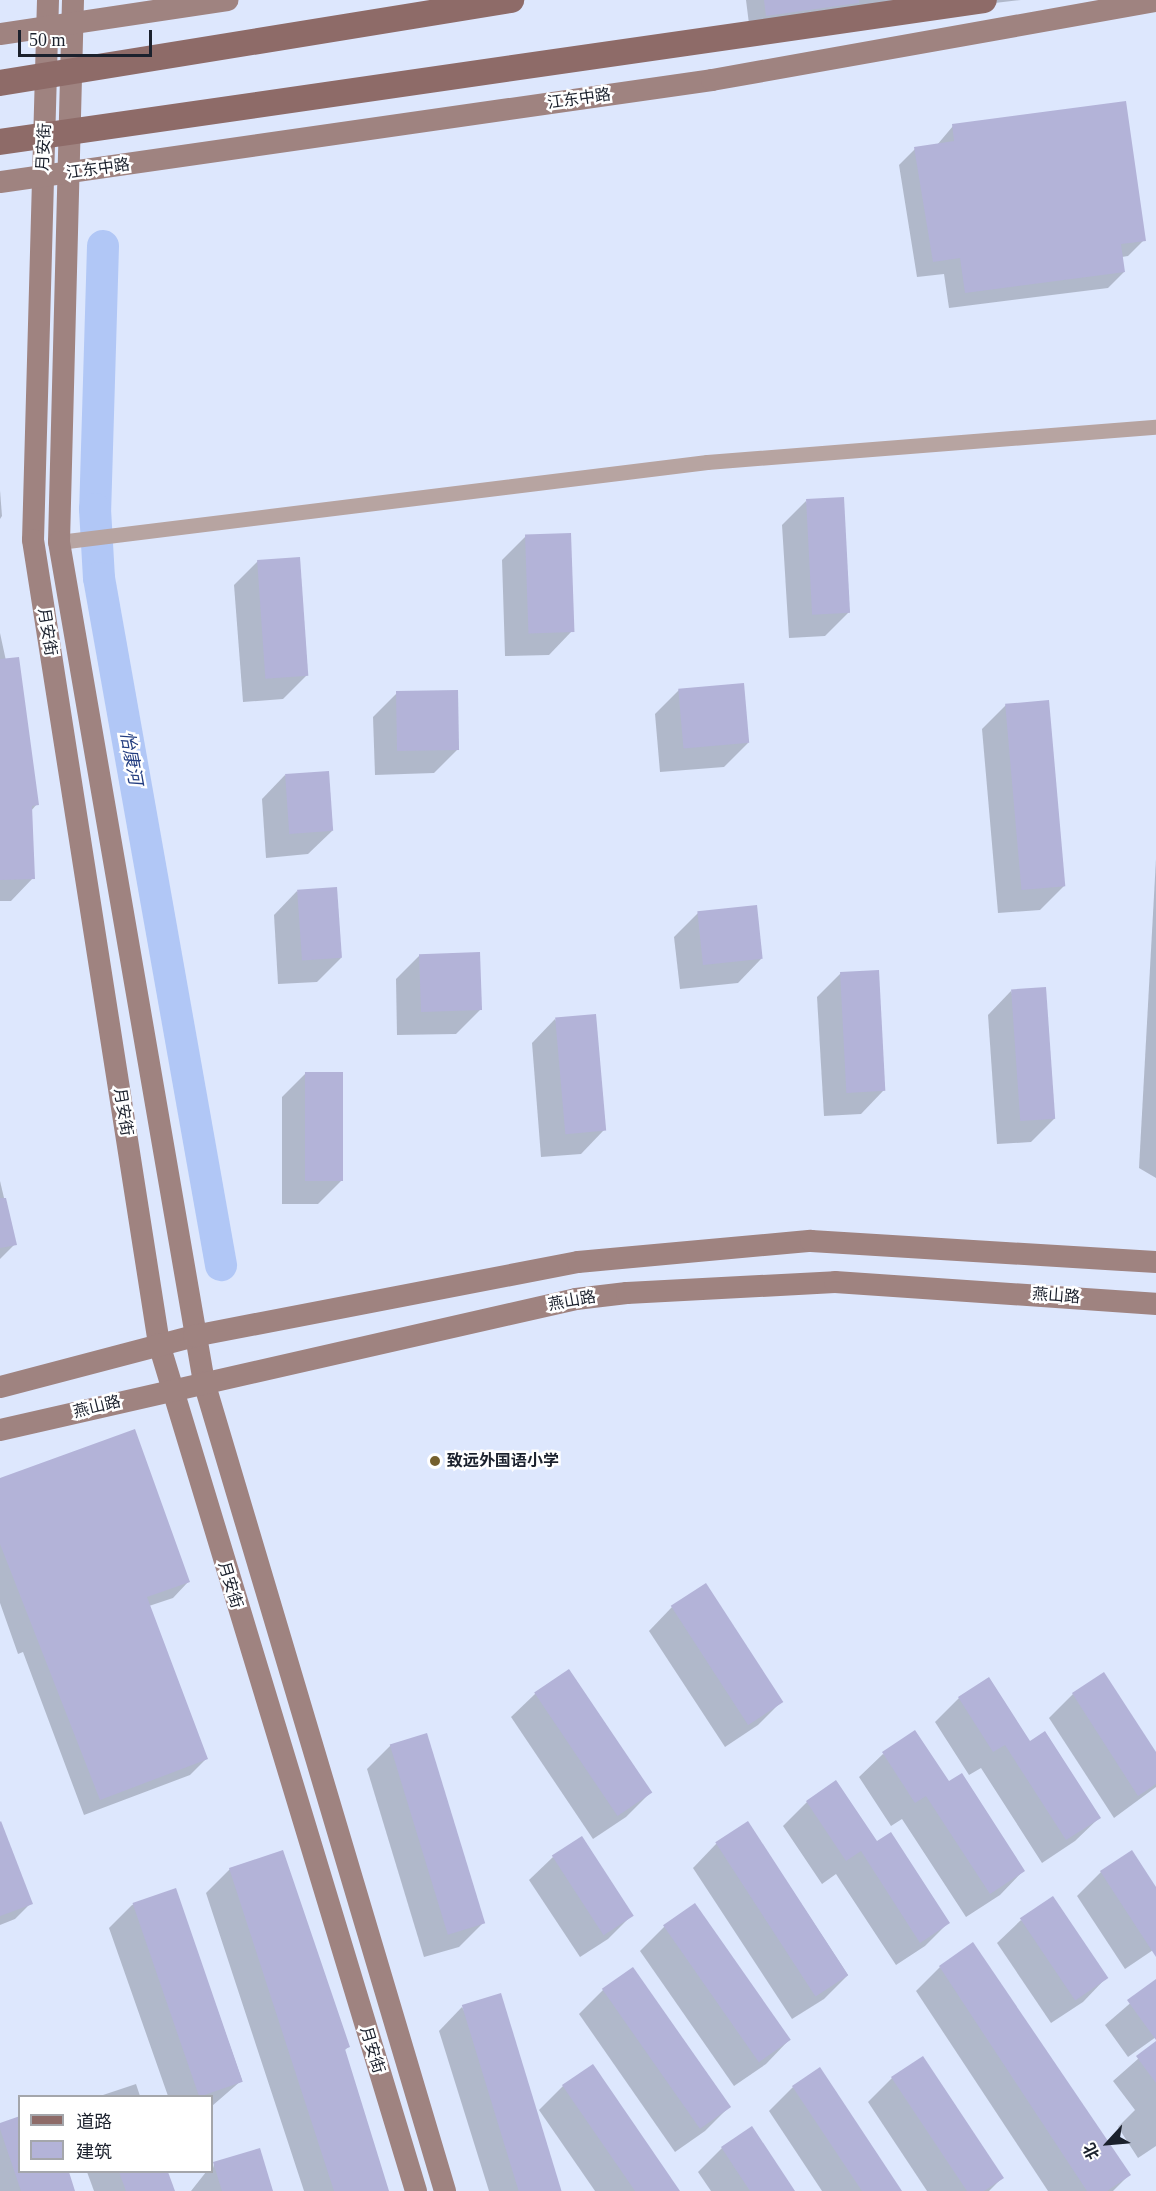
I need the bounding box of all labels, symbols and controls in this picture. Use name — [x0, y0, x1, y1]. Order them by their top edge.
scale bar — [21, 18, 154, 56]
text: 50 m — [29, 30, 66, 50]
street label: 江东中路 — [546, 85, 612, 113]
street label: 月安街 — [33, 123, 55, 171]
street label: 江东中路 — [65, 155, 131, 183]
street label: 月安街 — [34, 607, 60, 657]
water label: 怡康河 — [116, 730, 146, 786]
street label: 月安街 — [110, 1087, 136, 1137]
street label: 燕山路 — [1031, 1285, 1081, 1307]
street label: 燕山路 — [547, 1287, 597, 1315]
street label: 燕山路 — [71, 1392, 123, 1422]
place label: 致远外国语小学 — [447, 1451, 559, 1471]
marker: 致远外国语小学 — [428, 1454, 442, 1468]
street label: 月安街 — [214, 1559, 246, 1611]
street label: 月安街 — [356, 2024, 388, 2076]
legend — [18, 2095, 213, 2173]
text: 道路 — [76, 2112, 112, 2132]
north arrow — [1078, 2113, 1138, 2173]
text: 北 — [1080, 2140, 1103, 2162]
text: 建筑 — [76, 2142, 112, 2162]

